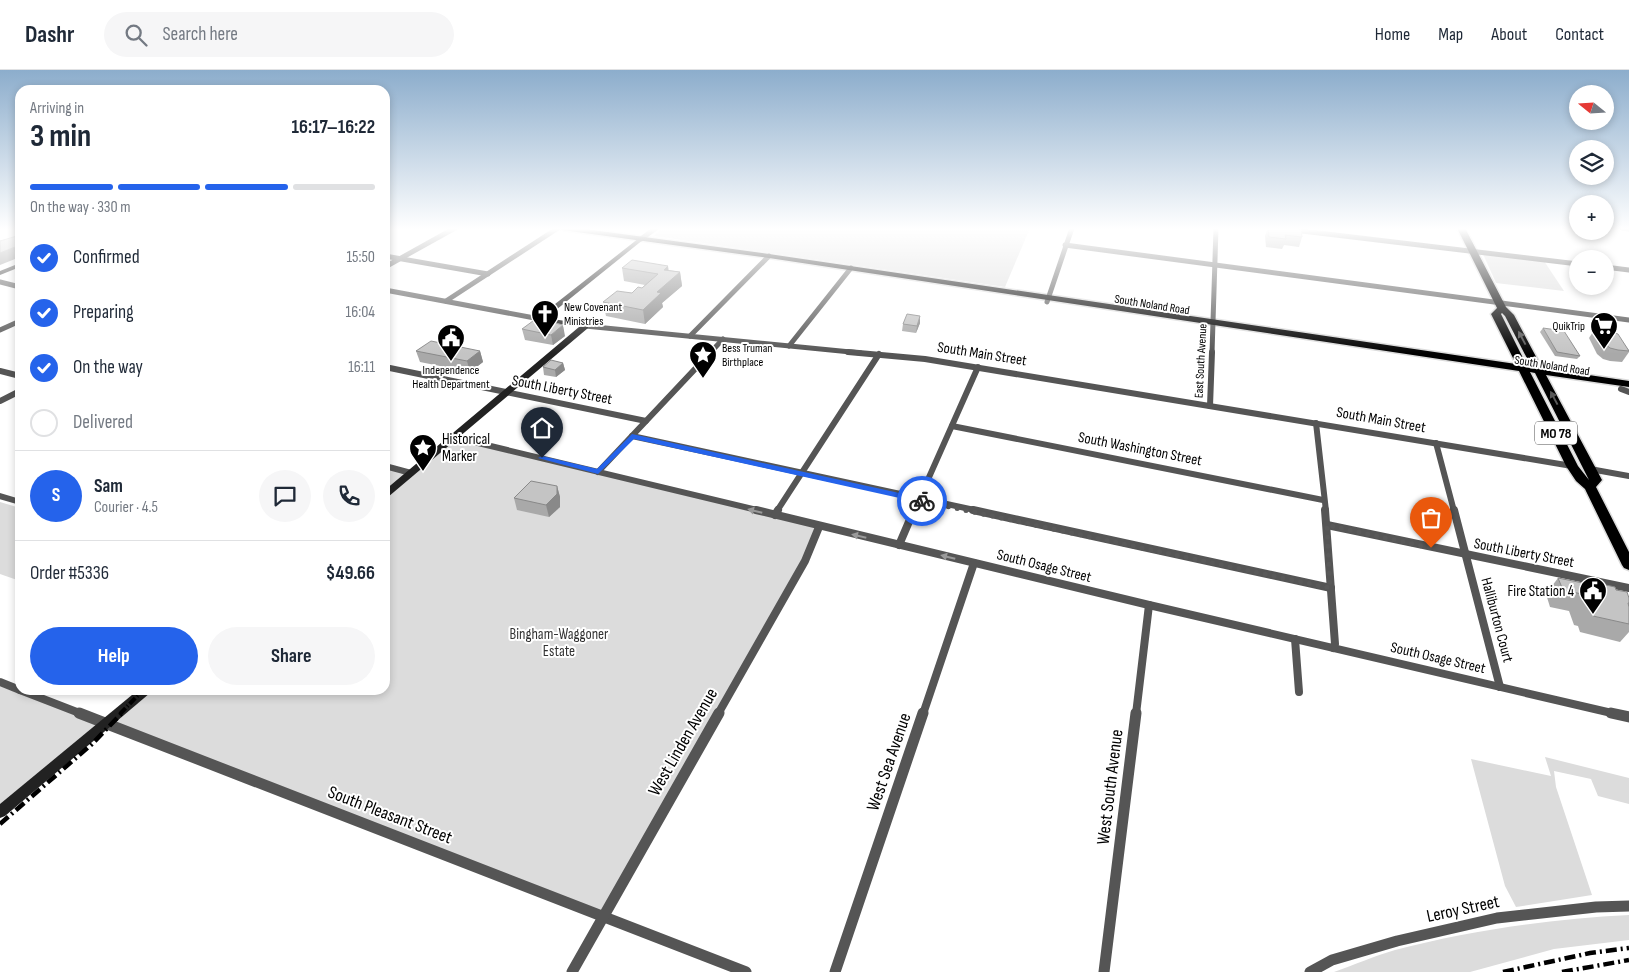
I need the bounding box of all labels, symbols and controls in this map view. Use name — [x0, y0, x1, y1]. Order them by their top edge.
search box — [104, 12, 454, 57]
text: Dashr — [25, 20, 74, 49]
icon: search — [122, 21, 150, 49]
text: Search here — [162, 23, 238, 46]
text: Home — [1375, 24, 1410, 45]
text: Map — [1438, 24, 1463, 45]
text: About — [1491, 24, 1527, 45]
text: Contact — [1555, 24, 1604, 45]
north arrow — [1569, 85, 1614, 130]
map controls — [1569, 85, 1614, 295]
text: Arriving in — [30, 99, 84, 118]
text: 16:17–16:22 — [292, 116, 375, 139]
text: 3 min — [30, 117, 91, 156]
button: layers — [1569, 140, 1614, 185]
button: + — [1569, 195, 1614, 240]
text: On the way · 330 m — [30, 198, 131, 217]
icon: check — [30, 244, 58, 272]
text: Confirmed — [73, 246, 140, 269]
text: 15:50 — [346, 248, 375, 267]
button: − — [1569, 250, 1614, 295]
street label: South Noland Road — [1113, 292, 1191, 318]
icon: check — [30, 299, 58, 327]
church icon: New Covenant Ministries — [530, 299, 560, 338]
place label: New Covenant Ministries — [564, 300, 622, 329]
text: Preparing — [73, 301, 134, 324]
text: 16:04 — [346, 303, 375, 322]
supermarket icon: QuikTrip — [1589, 311, 1619, 350]
place label: QuikTrip — [1553, 319, 1585, 334]
public building icon: Independence Health Department — [436, 323, 466, 362]
street label: East South Avenue — [1192, 323, 1210, 399]
one-way arrow — [1517, 331, 1526, 345]
street label: South Main Street — [936, 338, 1028, 371]
place icon: Bess Truman Birthplace — [688, 340, 718, 379]
place label: Bess Truman Birthplace — [722, 341, 772, 370]
street label: South Noland Road — [1513, 353, 1591, 379]
icon: check — [30, 354, 58, 382]
text: On the way — [73, 356, 143, 379]
text: 16:11 — [348, 358, 375, 377]
place label: Independence Health Department — [412, 363, 490, 392]
street label: South Liberty Street — [510, 371, 614, 409]
one-way arrow — [1549, 391, 1558, 405]
street label: South Main Street — [1335, 403, 1427, 437]
pin — [521, 407, 563, 458]
text: Delivered — [73, 411, 133, 434]
icon: home — [528, 414, 556, 442]
road number: MO 78 — [1535, 422, 1577, 444]
street label: South Washington Street — [1077, 428, 1204, 470]
place label: Historical Marker — [442, 430, 490, 466]
place icon: Historical Marker — [408, 433, 438, 472]
button: chat — [259, 470, 311, 522]
button: phone — [323, 470, 375, 522]
text: Sam — [94, 475, 123, 498]
courier — [897, 476, 947, 526]
text: S — [52, 484, 60, 507]
icon: bike — [908, 487, 936, 515]
pin — [1410, 497, 1452, 548]
text: Courier · 4.5 — [94, 498, 158, 517]
icon: bag — [1417, 504, 1445, 532]
one-way arrow — [748, 506, 763, 514]
one-way arrow — [852, 532, 867, 540]
street label: South Liberty Street — [1472, 534, 1576, 572]
street label: South Osage Street — [995, 545, 1094, 587]
one-way arrow — [941, 553, 956, 561]
text: Order #5336 — [30, 562, 109, 585]
text: $49.66 — [326, 562, 375, 585]
street label: Halliburton Court — [1477, 575, 1518, 665]
public building icon: Fire Station 4 — [1578, 576, 1608, 615]
place label: Fire Station 4 — [1507, 582, 1574, 601]
park label: Bingham-Waggoner Estate — [510, 625, 609, 661]
button: Help — [30, 627, 198, 685]
button: Share — [208, 627, 375, 685]
street label: South Osage Street — [1389, 638, 1488, 678]
street label: West Linden Avenue — [644, 685, 722, 799]
street label: West Sea Avenue — [862, 710, 916, 814]
street label: West South Avenue — [1092, 728, 1128, 846]
street label: South Pleasant Street — [325, 782, 456, 849]
street label: Leroy Street — [1425, 891, 1502, 927]

